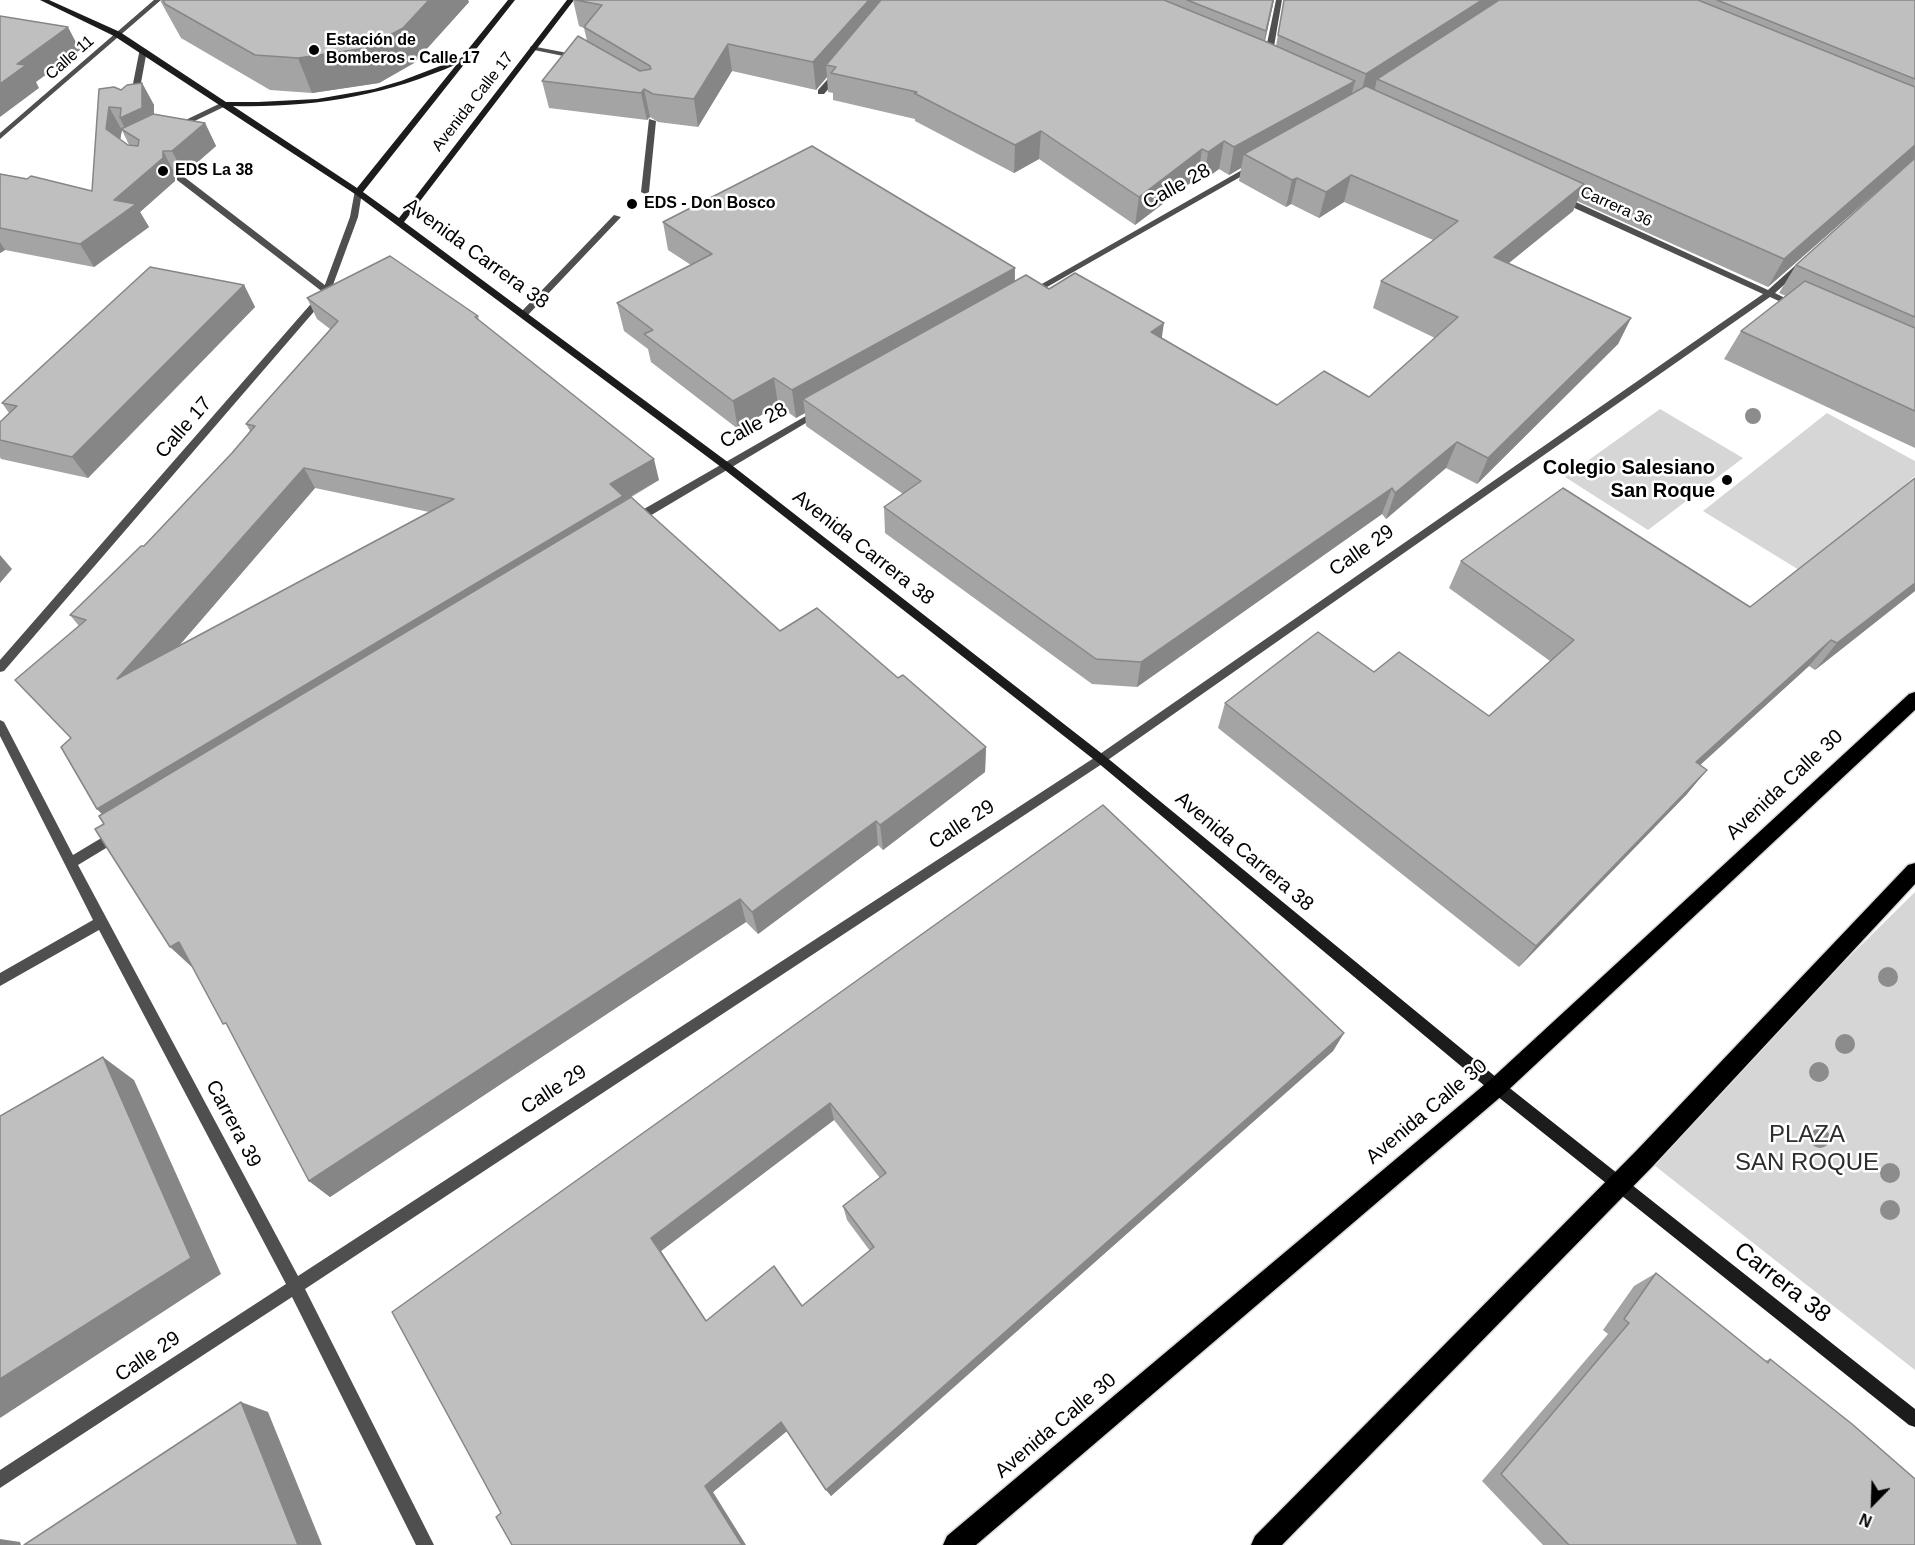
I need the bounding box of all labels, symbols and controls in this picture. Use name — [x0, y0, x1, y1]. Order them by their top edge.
place label: Estación de Bomberos - Calle 17 — [326, 31, 480, 69]
street label: Calle 11 — [42, 32, 98, 84]
marker: Estación de Bomberos - Calle 17 — [307, 43, 321, 57]
street label: Avenida Calle 17 — [428, 49, 518, 155]
street label: Calle 28 — [1139, 159, 1215, 215]
place label: EDS La 38 — [175, 161, 253, 181]
marker: EDS La 38 — [156, 164, 170, 178]
street label: Carrera 36 — [1577, 183, 1655, 231]
street label: Avenida Carrera 38 — [399, 193, 553, 315]
place label: EDS - Don Bosco — [644, 194, 776, 214]
marker: EDS - Don Bosco — [625, 197, 639, 211]
street label: Calle 17 — [151, 392, 217, 464]
street label: Calle 28 — [716, 398, 792, 454]
place label: Colegio Salesiano San Roque — [1543, 456, 1715, 503]
marker: Colegio Salesiano San Roque — [1720, 473, 1734, 487]
street label: Avenida Carrera 38 — [787, 485, 939, 611]
street label: Calle 29 — [1325, 520, 1399, 582]
street label: Avenida Calle 30 — [1722, 725, 1848, 845]
street label: Avenida Carrera 38 — [1170, 787, 1318, 917]
street label: Calle 29 — [925, 795, 999, 855]
street label: Avenida Calle 30 — [1362, 1054, 1492, 1170]
street label: Calle 29 — [517, 1060, 591, 1120]
street label: Carrera 39 — [200, 1076, 266, 1172]
park label: PLAZA SAN ROQUE — [1735, 1121, 1879, 1177]
street label: Carrera 38 — [1728, 1236, 1836, 1330]
street label: Calle 29 — [111, 1327, 185, 1387]
street label: Avenida Calle 30 — [991, 1368, 1121, 1484]
north arrow — [1843, 1473, 1903, 1533]
text: N — [1857, 1510, 1874, 1530]

